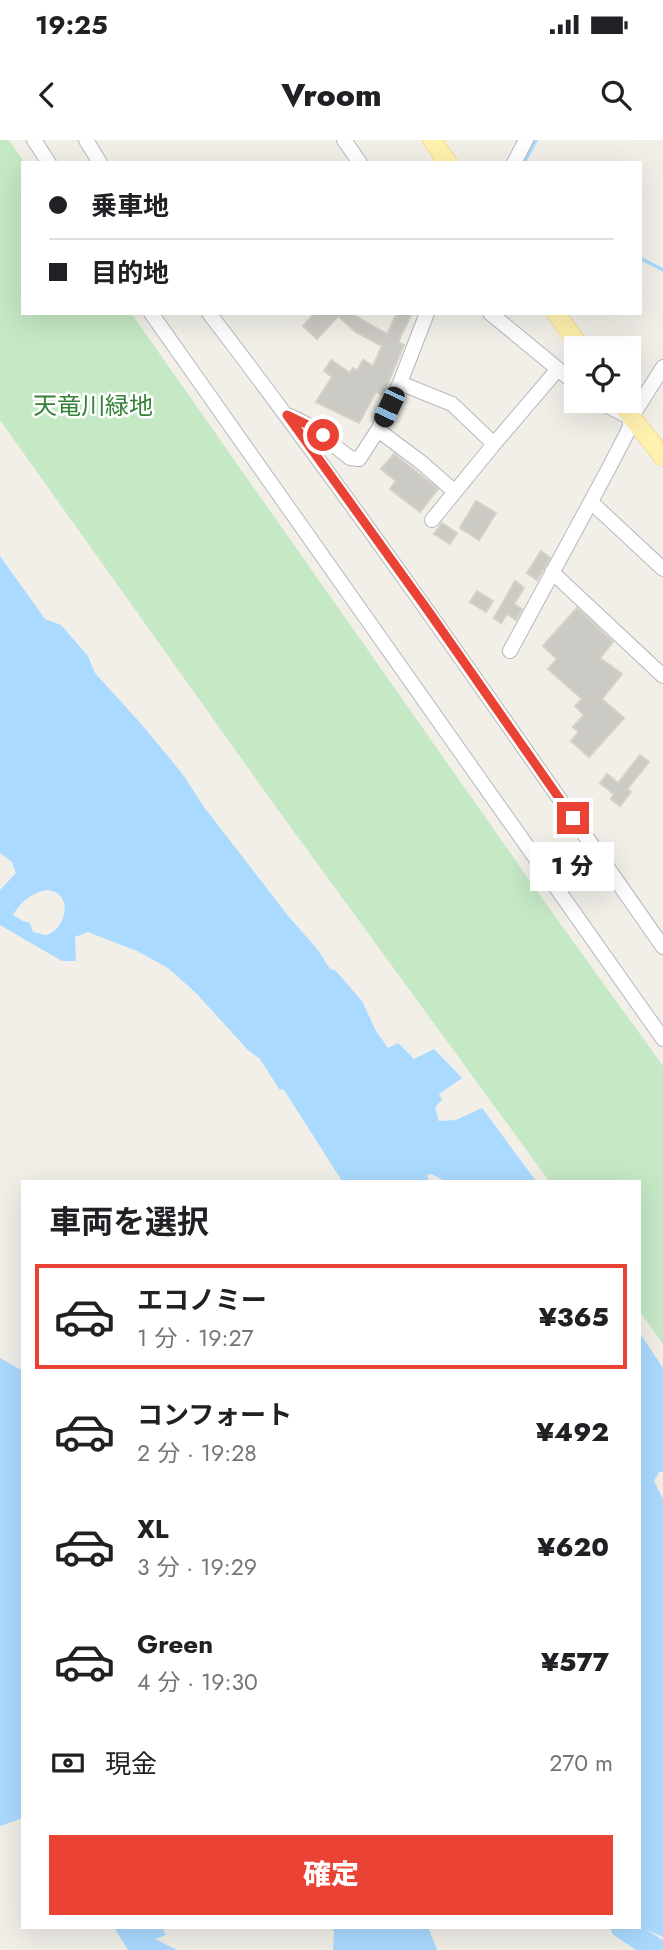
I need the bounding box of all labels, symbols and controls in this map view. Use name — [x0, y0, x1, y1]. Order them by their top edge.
text: 19:25 — [35, 6, 108, 44]
text: Vroom — [281, 72, 382, 118]
icon: back — [28, 76, 66, 114]
icon: search — [597, 76, 635, 114]
text: 乗車地 — [91, 187, 169, 225]
text: 目的地 — [91, 254, 169, 292]
map controls — [564, 336, 641, 413]
button: locate — [564, 336, 641, 413]
car — [371, 384, 408, 430]
park label: 天竜川緑地 — [33, 388, 153, 423]
route start — [307, 419, 339, 451]
route end — [557, 802, 589, 834]
callout: 1 分 — [531, 842, 615, 892]
text: 1 分 — [551, 849, 593, 883]
text: 車両を選択 — [49, 1199, 209, 1245]
text: エコノミー — [137, 1281, 267, 1319]
icon: car — [53, 1285, 116, 1348]
text: ¥365 — [539, 1298, 609, 1336]
text: 1 分 · 19:27 — [137, 1321, 254, 1355]
text: コンフォート — [137, 1396, 292, 1434]
icon: car — [53, 1400, 116, 1463]
text: ¥492 — [536, 1413, 609, 1451]
text: 2 分 · 19:28 — [137, 1436, 257, 1470]
text: XL — [137, 1510, 169, 1548]
icon: car — [53, 1515, 116, 1578]
text: ¥620 — [537, 1528, 609, 1566]
text: 3 分 · 19:29 — [137, 1550, 257, 1584]
text: Green — [137, 1625, 213, 1663]
icon: car — [53, 1630, 116, 1693]
text: ¥577 — [541, 1643, 609, 1681]
text: 4 分 · 19:30 — [137, 1665, 258, 1699]
icon: cash — [49, 1744, 87, 1782]
text: 現金 — [105, 1745, 157, 1783]
text: 270 m — [549, 1746, 613, 1780]
button: 確定 — [49, 1835, 613, 1915]

